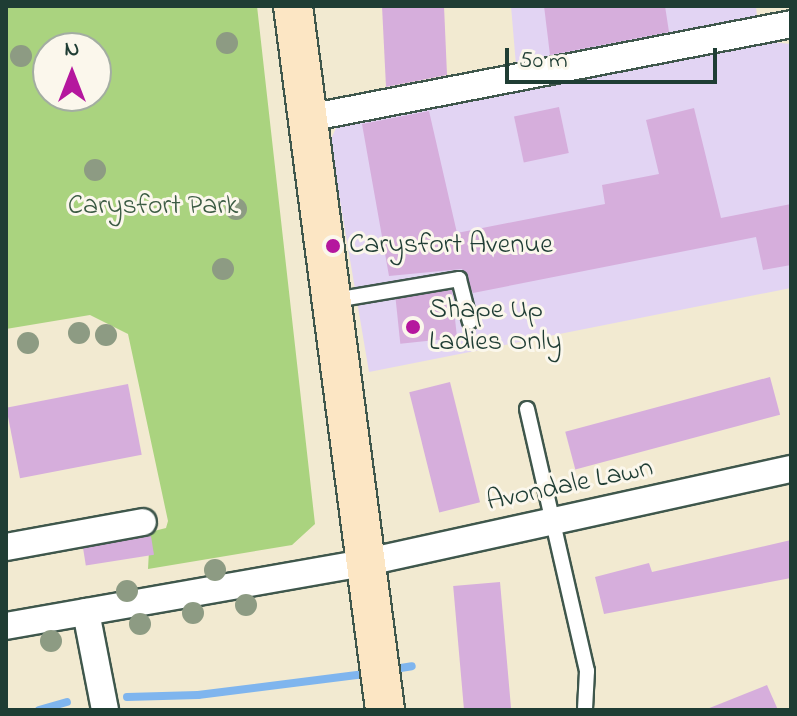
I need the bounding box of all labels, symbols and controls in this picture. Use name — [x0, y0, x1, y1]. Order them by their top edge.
north arrow — [32, 32, 112, 112]
scale bar — [509, 32, 721, 82]
text: N — [65, 34, 79, 66]
text: 50 m — [519, 44, 568, 79]
park label: Carysfort Park — [68, 190, 238, 224]
place label: Carysfort Avenue — [349, 229, 553, 263]
marker: Carysfort Avenue — [324, 237, 342, 255]
place label: Shape Up Ladies Only — [429, 294, 562, 360]
marker: Shape Up Ladies Only — [404, 318, 422, 336]
street label: Avondale Lawn — [484, 452, 656, 520]

